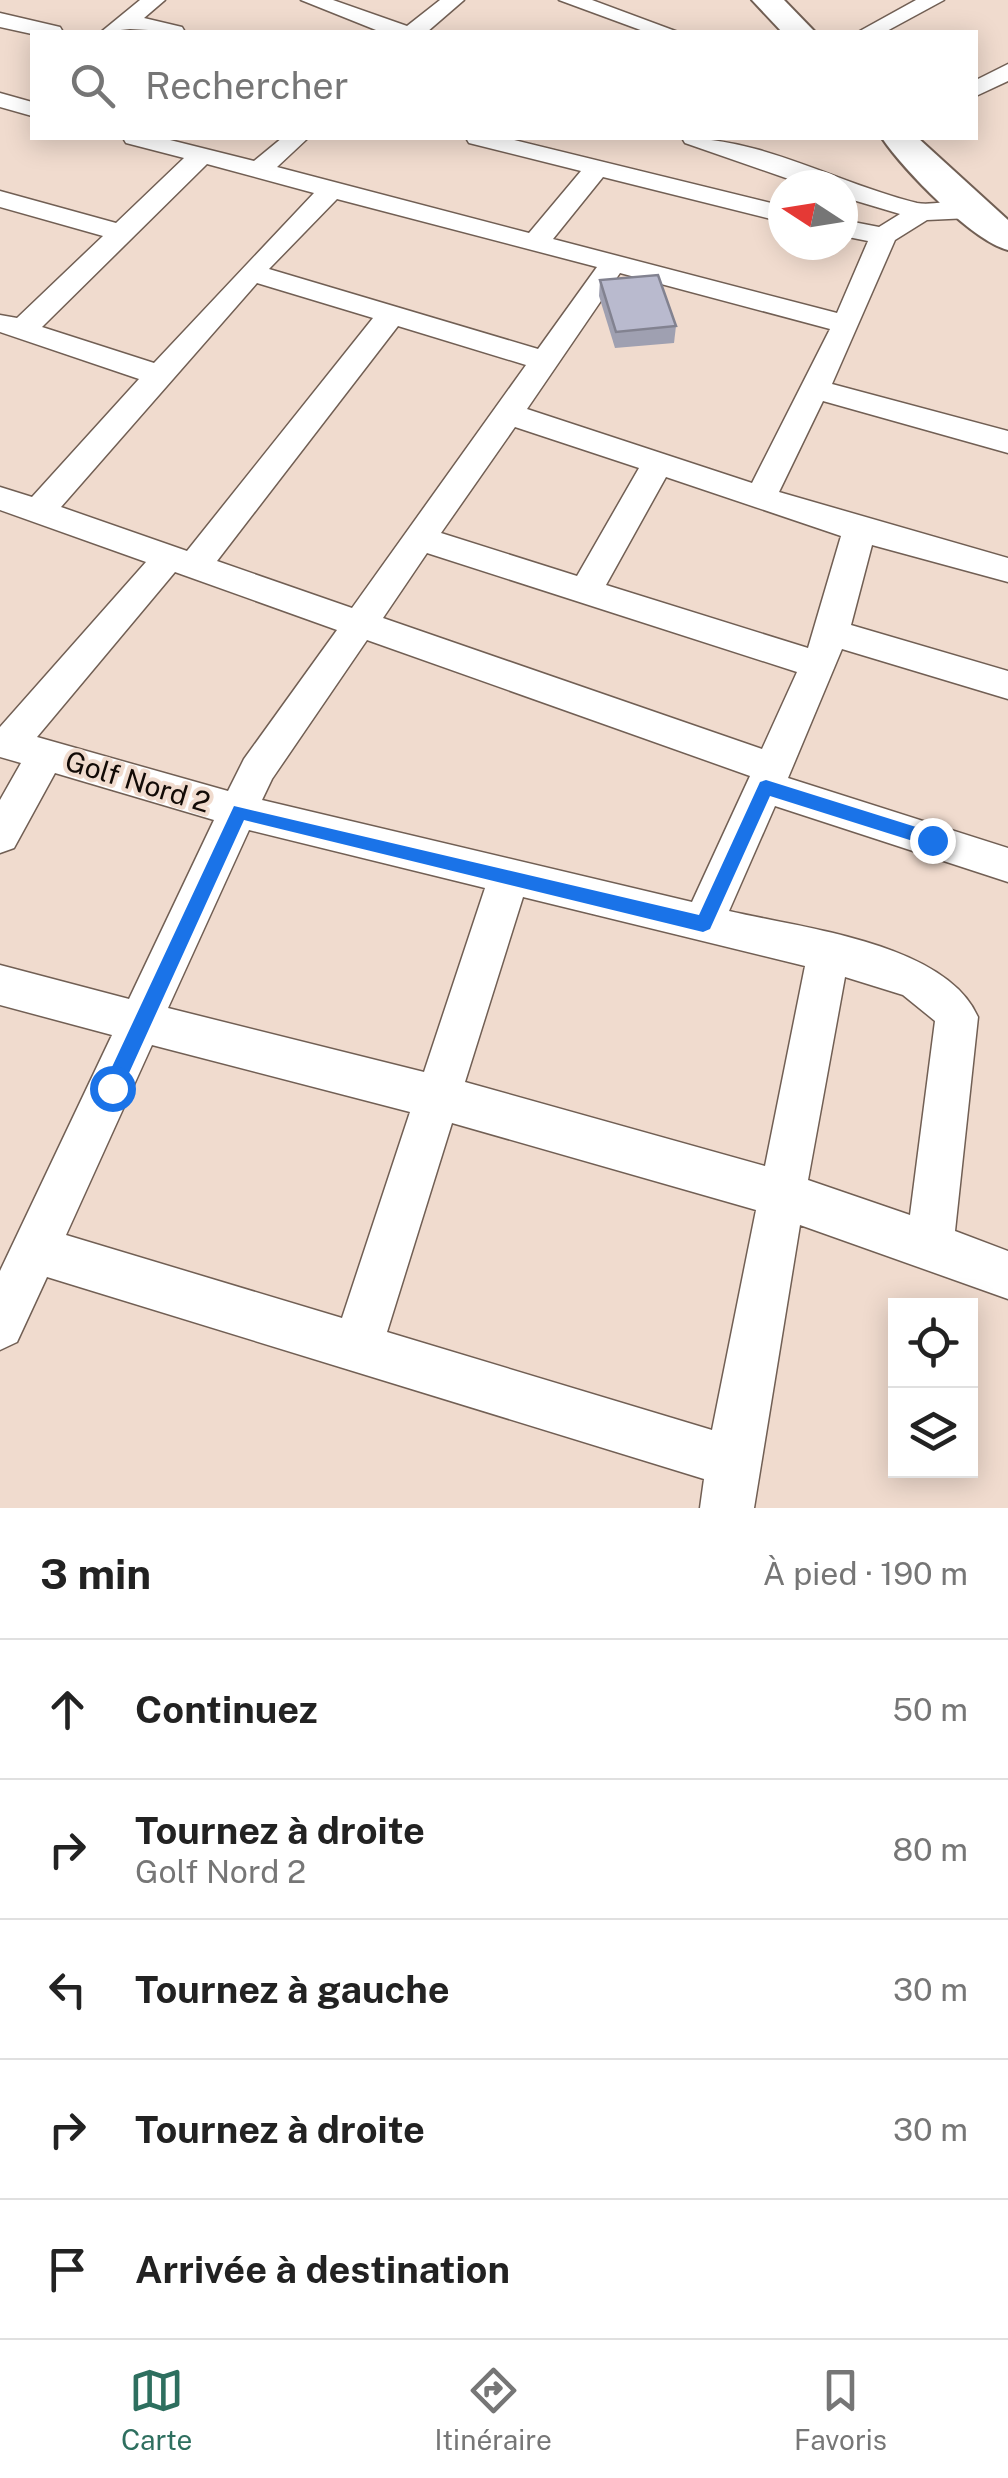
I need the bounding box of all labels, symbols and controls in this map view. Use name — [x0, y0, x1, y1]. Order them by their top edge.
search box — [30, 30, 978, 140]
icon: search — [65, 58, 120, 113]
text: Rechercher — [145, 63, 349, 108]
north arrow — [768, 170, 858, 260]
street label: Golf Nord 2 — [62, 743, 214, 819]
route end — [910, 818, 956, 864]
route start — [90, 1066, 136, 1112]
map controls — [888, 1298, 978, 1478]
button: locate — [888, 1298, 978, 1388]
button: layers — [888, 1388, 978, 1478]
text: 3 min — [40, 1549, 151, 1598]
text: À pied · 190 m — [763, 1555, 968, 1592]
icon: ahead — [40, 1682, 95, 1737]
text: Continuez — [135, 1687, 318, 1732]
text: 50 m — [892, 1691, 968, 1728]
text: Tournez à droite — [135, 1808, 425, 1853]
icon: right — [40, 1822, 95, 1877]
text: 80 m — [892, 1831, 968, 1868]
text: Golf Nord 2 — [135, 1853, 306, 1890]
icon: left — [40, 1962, 95, 2017]
text: Tournez à gauche — [135, 1967, 450, 2012]
text: 30 m — [893, 1971, 968, 2008]
icon: right — [40, 2102, 95, 2157]
text: Tournez à droite — [135, 2107, 425, 2152]
text: 30 m — [893, 2111, 968, 2148]
icon: arrive — [40, 2242, 95, 2297]
text: Arrivée à destination — [135, 2247, 510, 2292]
tab: Carte — [121, 2363, 192, 2456]
tab: Itinéraire — [434, 2363, 552, 2456]
tab: Favoris — [794, 2363, 887, 2456]

